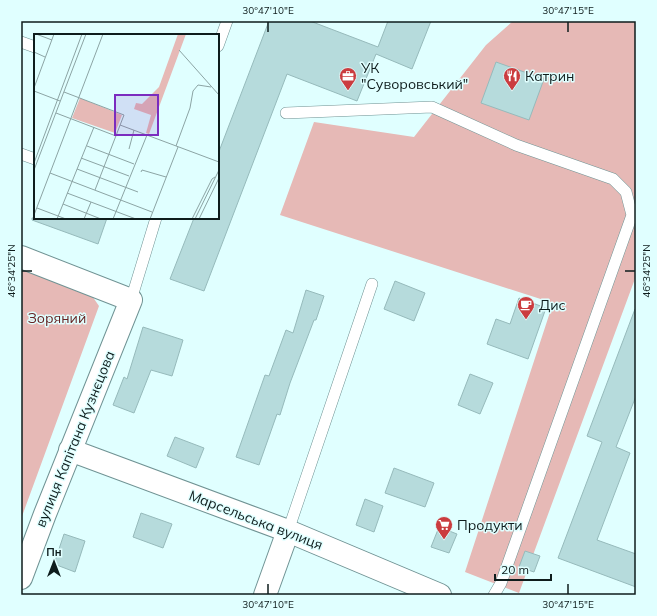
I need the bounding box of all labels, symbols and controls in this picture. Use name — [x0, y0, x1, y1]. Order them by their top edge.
text: 30°47'10"E — [242, 4, 294, 17]
text: 30°47'15"E — [542, 4, 594, 17]
inset map — [34, 34, 219, 219]
place label: УК "Суворовський" — [360, 59, 468, 93]
office icon: УК "Суворовський" — [338, 66, 358, 91]
restaurant icon: Катрин — [502, 66, 522, 91]
place label: Катрин — [525, 67, 574, 85]
text: 46°34'25"N — [5, 244, 18, 298]
text: 46°34'25"N — [640, 244, 653, 298]
cafe icon: Дис — [516, 295, 536, 320]
place label: Дис — [539, 296, 566, 314]
park label: Зоряний — [28, 309, 86, 327]
street label: вулиця Капітана Кузнєцова — [31, 348, 119, 530]
street label: Марсельська вулиця — [186, 486, 326, 554]
supermarket icon: Продукти — [434, 515, 454, 540]
place label: Продукти — [457, 516, 523, 534]
north arrow — [34, 542, 74, 582]
text: Пн — [46, 545, 62, 559]
scale bar — [495, 556, 551, 582]
text: 20 m — [501, 562, 529, 577]
text: 30°47'10"E — [242, 598, 294, 611]
text: 30°47'15"E — [542, 598, 594, 611]

